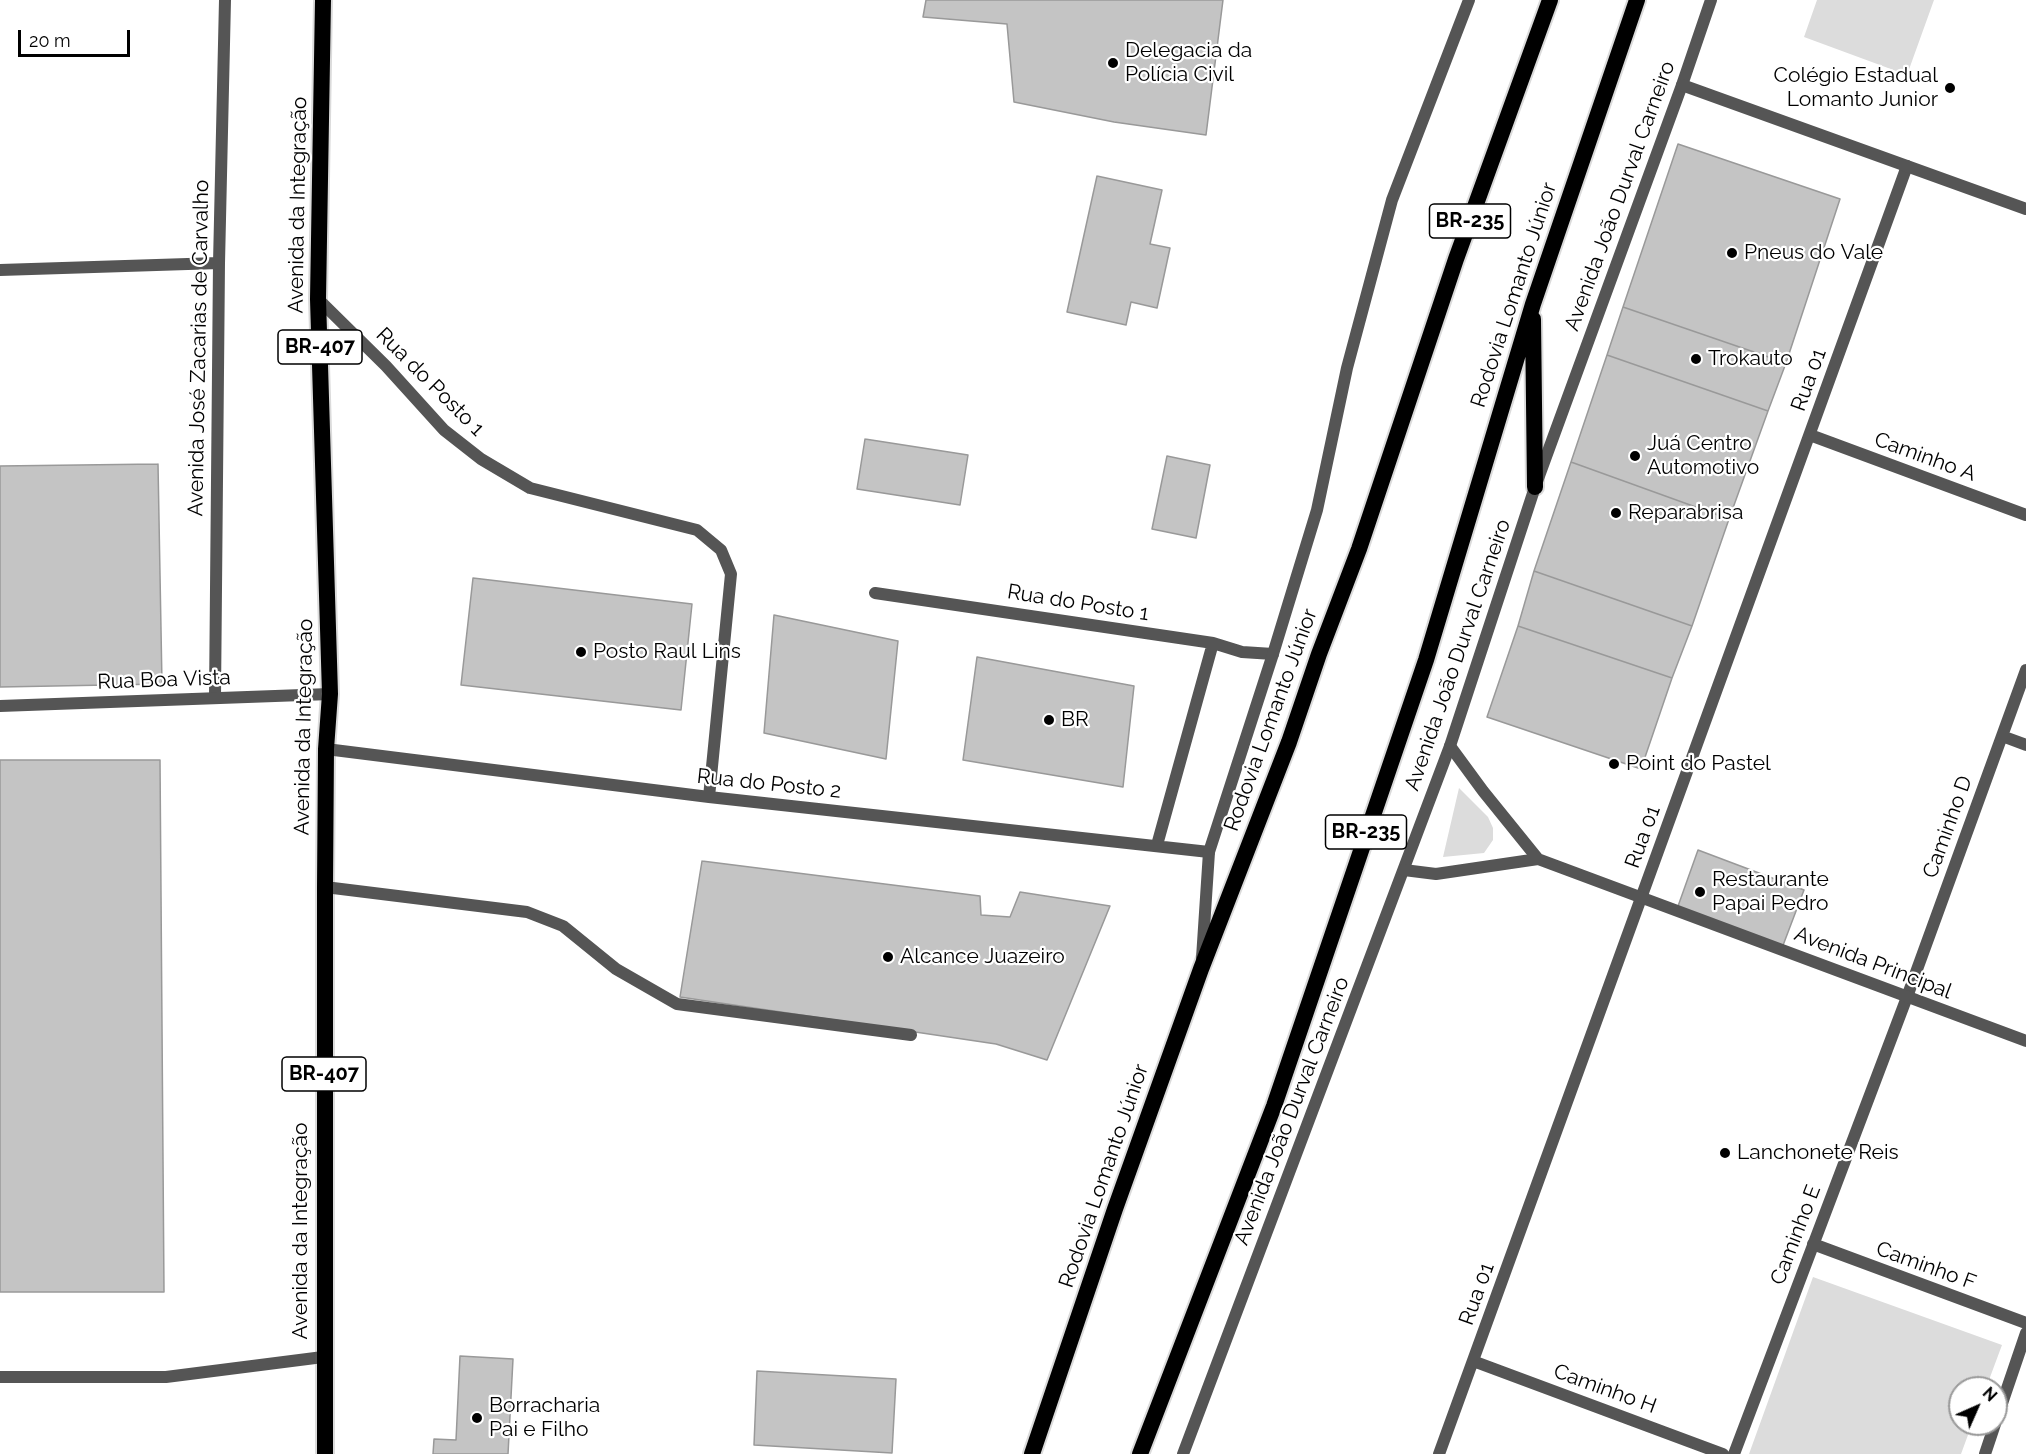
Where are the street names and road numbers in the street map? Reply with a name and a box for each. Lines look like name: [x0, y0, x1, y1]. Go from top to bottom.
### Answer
street label: Avenida João Durval Carneiro: [1559, 58, 1681, 334]
street label: Avenida da Integração: [284, 96, 312, 314]
street label: Avenida José Zacarias de Carvalho: [183, 179, 215, 517]
street label: Rodovia Lomanto Júnior: [1466, 179, 1562, 411]
road number: BR-235: [1430, 204, 1510, 238]
street label: Rua do Posto 1: [371, 323, 489, 441]
road number: BR-407: [278, 330, 362, 364]
street label: Rua 01: [1786, 345, 1832, 415]
street label: Caminho A: [1871, 427, 1979, 487]
street label: Avenida João Durval Carneiro: [1400, 516, 1516, 794]
street label: Rua do Posto 1: [1005, 579, 1151, 627]
street label: Rodovia Lomanto Júnior: [1219, 605, 1323, 835]
street label: Avenida da Integração: [290, 618, 318, 836]
street label: Rua Boa Vista: [97, 665, 231, 695]
street label: Rua do Posto 2: [696, 764, 842, 804]
street label: Caminho D: [1918, 772, 1978, 882]
street label: Rua 01: [1620, 802, 1666, 872]
road number: BR-235: [1326, 815, 1406, 849]
street label: Avenida Principal: [1791, 921, 1955, 1005]
street label: Avenida João Durval Carneiro: [1229, 973, 1355, 1249]
road number: BR-407: [282, 1057, 366, 1091]
street label: Rodovia Lomanto Júnior: [1054, 1061, 1154, 1291]
street label: Avenida da Integração: [288, 1123, 314, 1339]
street label: Caminho E: [1765, 1182, 1827, 1288]
street label: Caminho F: [1873, 1236, 1979, 1296]
street label: Rua 01: [1454, 1259, 1500, 1329]
street label: Caminho H: [1550, 1359, 1660, 1419]

